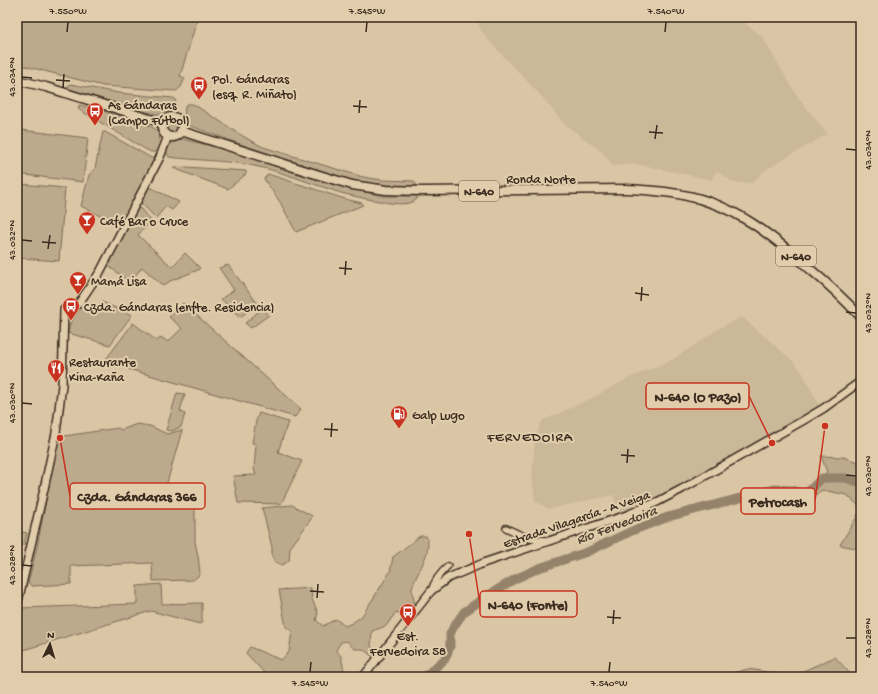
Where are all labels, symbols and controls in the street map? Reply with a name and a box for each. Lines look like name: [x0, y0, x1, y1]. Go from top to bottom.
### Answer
text: 7.550°W: [48, 6, 87, 18]
text: 7.545°W: [348, 6, 386, 18]
text: 7.540°W: [646, 6, 685, 18]
text: 43.034°N: [7, 57, 19, 97]
place label: Pol. Gándaras (esq. R. Miñato): [211, 73, 297, 103]
bus stop icon: Pol. Gándaras (esq. R. Miñato): [189, 75, 209, 100]
place label: As Gándaras (Campo Fútbol): [108, 99, 190, 129]
bus stop icon: As Gándaras (Campo Fútbol): [85, 101, 105, 126]
text: 43.034°N: [863, 130, 875, 170]
street label: Ronda Norte: [506, 173, 576, 188]
road number: N-640: [459, 181, 499, 201]
bar icon: Café Bar o Cruce: [77, 210, 97, 235]
place label: Café Bar o Cruce: [100, 215, 189, 230]
text: 43.032°N: [7, 220, 19, 260]
road number: N-640: [776, 246, 816, 266]
bar icon: Mamá Lisa: [68, 270, 88, 295]
place label: Mamá Lisa: [91, 275, 147, 290]
text: 43.032°N: [863, 293, 875, 333]
bus stop icon: Czda. Gándaras (enfte. Residencia): [61, 296, 81, 321]
place label: Czda. Gándaras (enfte. Residencia): [84, 301, 274, 316]
place label: Restaurante Kina-Kaña: [69, 356, 136, 386]
restaurant icon: Restaurante Kina-Kaña: [46, 358, 66, 383]
text: 43.030°N: [7, 382, 19, 423]
callout: N-640 (O Pazo): [646, 383, 749, 409]
text: N-640 (O Pazo): [654, 390, 742, 407]
fuel station icon: Galp Lugo: [389, 404, 409, 429]
place label: Galp Lugo: [412, 409, 465, 424]
district label: FERVEDOIRA: [486, 430, 573, 447]
text: 43.030°N: [863, 455, 875, 496]
callout: Czda. Gándaras 366: [70, 483, 205, 509]
street label: Estrada Vilagarcía - A Veiga: [502, 488, 653, 553]
callout: Petrocash: [741, 488, 815, 514]
text: Czda. Gándaras 366: [76, 490, 198, 507]
text: Petrocash: [748, 495, 808, 512]
water label: Río Fervedoira: [574, 503, 661, 549]
text: 43.028°N: [7, 544, 19, 585]
callout: N-640 (Fonte): [480, 591, 577, 617]
text: N-640 (Fonte): [488, 598, 568, 615]
bus stop icon: Est. Fervedoira 58: [398, 602, 418, 627]
text: 43.028°N: [863, 617, 875, 658]
north arrow: [30, 624, 70, 664]
text: N: [47, 630, 55, 642]
place label: Est. Fervedoira 58: [369, 630, 446, 660]
text: 7.545°W: [291, 678, 329, 690]
text: 7.540°W: [589, 678, 628, 690]

